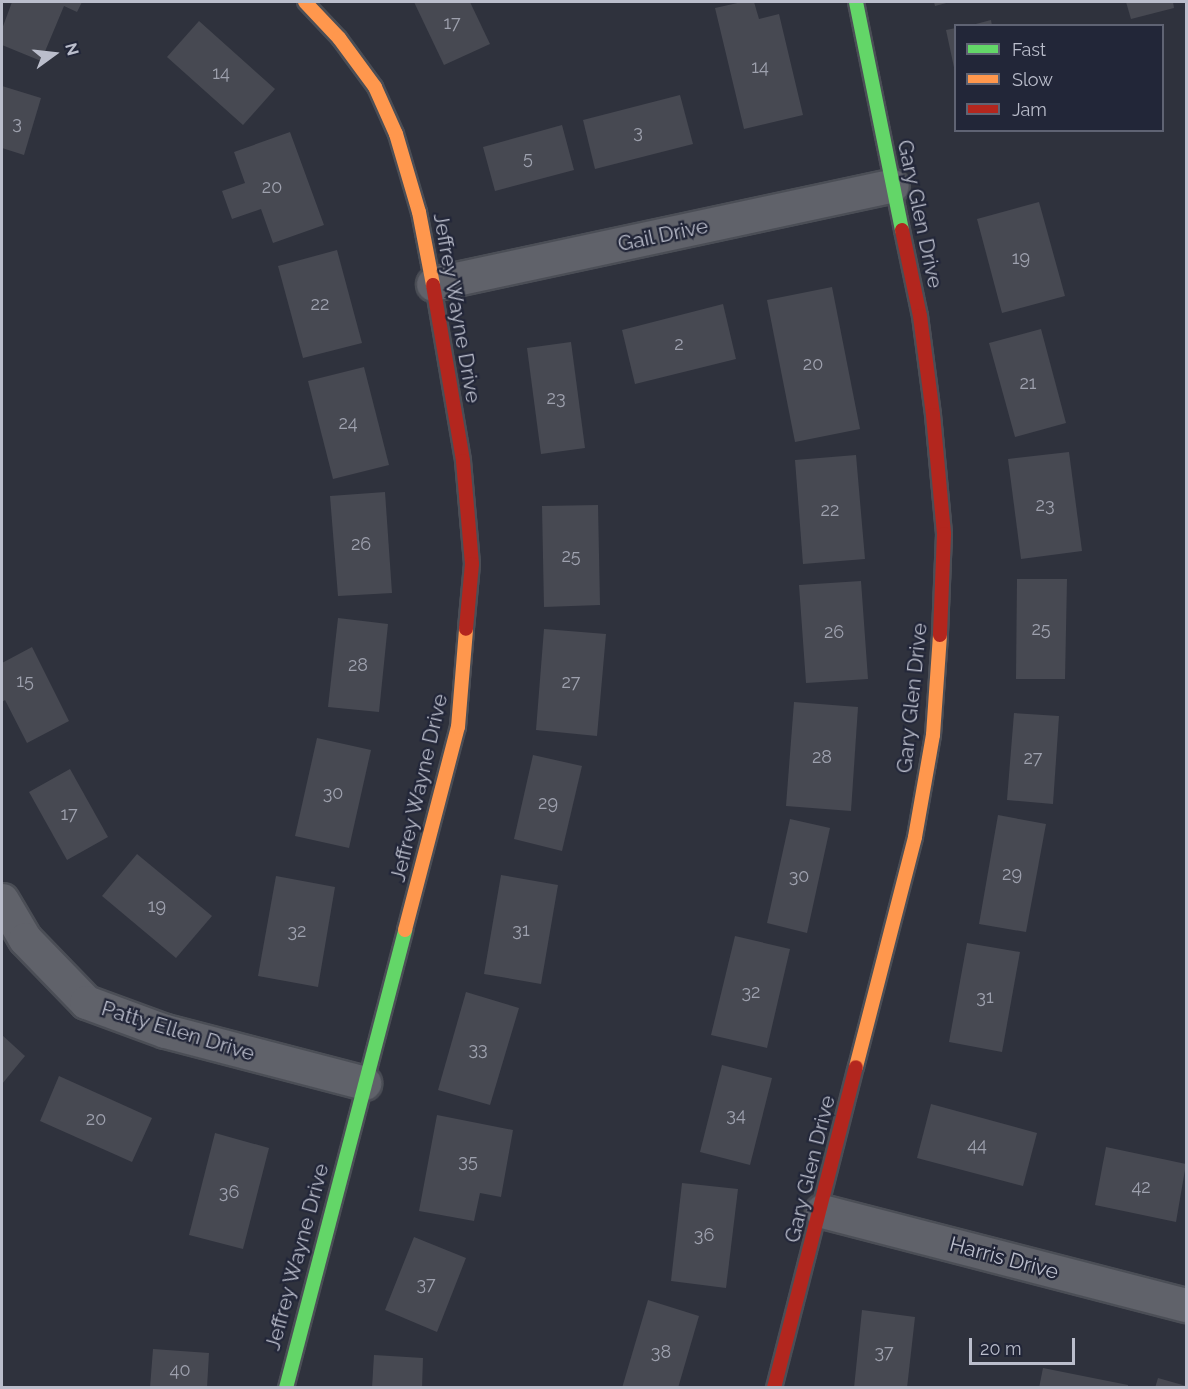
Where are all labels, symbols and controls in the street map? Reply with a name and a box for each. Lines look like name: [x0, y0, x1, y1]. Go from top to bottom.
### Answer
house number: 17: [443, 12, 461, 34]
north arrow: [24, 24, 84, 84]
legend: [954, 24, 1164, 132]
text: Fast: [1012, 39, 1046, 60]
text: N: [61, 41, 83, 58]
house number: 14: [751, 56, 769, 78]
house number: 14: [212, 62, 230, 84]
text: Slow: [1012, 69, 1053, 90]
text: Jam: [1012, 99, 1047, 120]
house number: 3: [12, 112, 22, 134]
house number: 3: [633, 121, 643, 143]
street label: Gary Glen Drive: [892, 137, 948, 291]
house number: 5: [523, 147, 533, 169]
house number: 20: [262, 176, 282, 198]
street label: Jeffrey Wayne Drive: [428, 211, 486, 405]
street label: Gail Drive: [615, 213, 711, 257]
house number: 19: [1012, 247, 1030, 269]
house number: 22: [311, 293, 329, 315]
house number: 2: [674, 333, 684, 355]
house number: 20: [803, 353, 823, 375]
house number: 21: [1019, 372, 1037, 394]
house number: 23: [547, 387, 565, 409]
house number: 24: [338, 412, 358, 434]
house number: 23: [1036, 494, 1054, 516]
house number: 22: [821, 499, 839, 521]
house number: 26: [351, 533, 371, 555]
house number: 25: [561, 545, 581, 567]
house number: 25: [1031, 618, 1051, 640]
house number: 26: [824, 621, 844, 643]
street label: Gary Glen Drive: [892, 621, 932, 775]
house number: 28: [348, 654, 368, 676]
house number: 15: [16, 670, 34, 692]
house number: 27: [561, 671, 581, 693]
street label: Jeffrey Wayne Drive: [385, 691, 453, 885]
house number: 28: [812, 746, 832, 768]
house number: 27: [1023, 747, 1043, 769]
house number: 30: [323, 782, 343, 804]
house number: 29: [538, 792, 558, 814]
house number: 17: [60, 803, 78, 825]
house number: 29: [1002, 863, 1022, 885]
house number: 30: [789, 865, 809, 887]
house number: 19: [148, 895, 166, 917]
house number: 31: [512, 919, 530, 941]
house number: 32: [288, 920, 306, 942]
house number: 32: [742, 981, 760, 1003]
house number: 31: [976, 986, 994, 1008]
street label: Patty Ellen Drive: [98, 996, 258, 1066]
house number: 33: [468, 1038, 488, 1060]
street label: Gary Glen Drive: [779, 1093, 841, 1245]
house number: 34: [726, 1104, 746, 1126]
house number: 20: [86, 1108, 106, 1130]
house number: 44: [967, 1134, 987, 1156]
house number: 35: [458, 1150, 478, 1172]
street label: Jeffrey Wayne Drive: [260, 1160, 334, 1354]
house number: 42: [1131, 1176, 1151, 1198]
house number: 36: [219, 1181, 239, 1203]
house number: 36: [694, 1224, 714, 1246]
street label: Harris Drive: [947, 1231, 1061, 1285]
house number: 37: [416, 1273, 436, 1295]
scale bar: [972, 1326, 1078, 1364]
text: 20 m: [980, 1338, 1022, 1359]
house number: 38: [651, 1341, 671, 1363]
house number: 37: [874, 1341, 894, 1363]
house number: 40: [170, 1359, 190, 1381]

